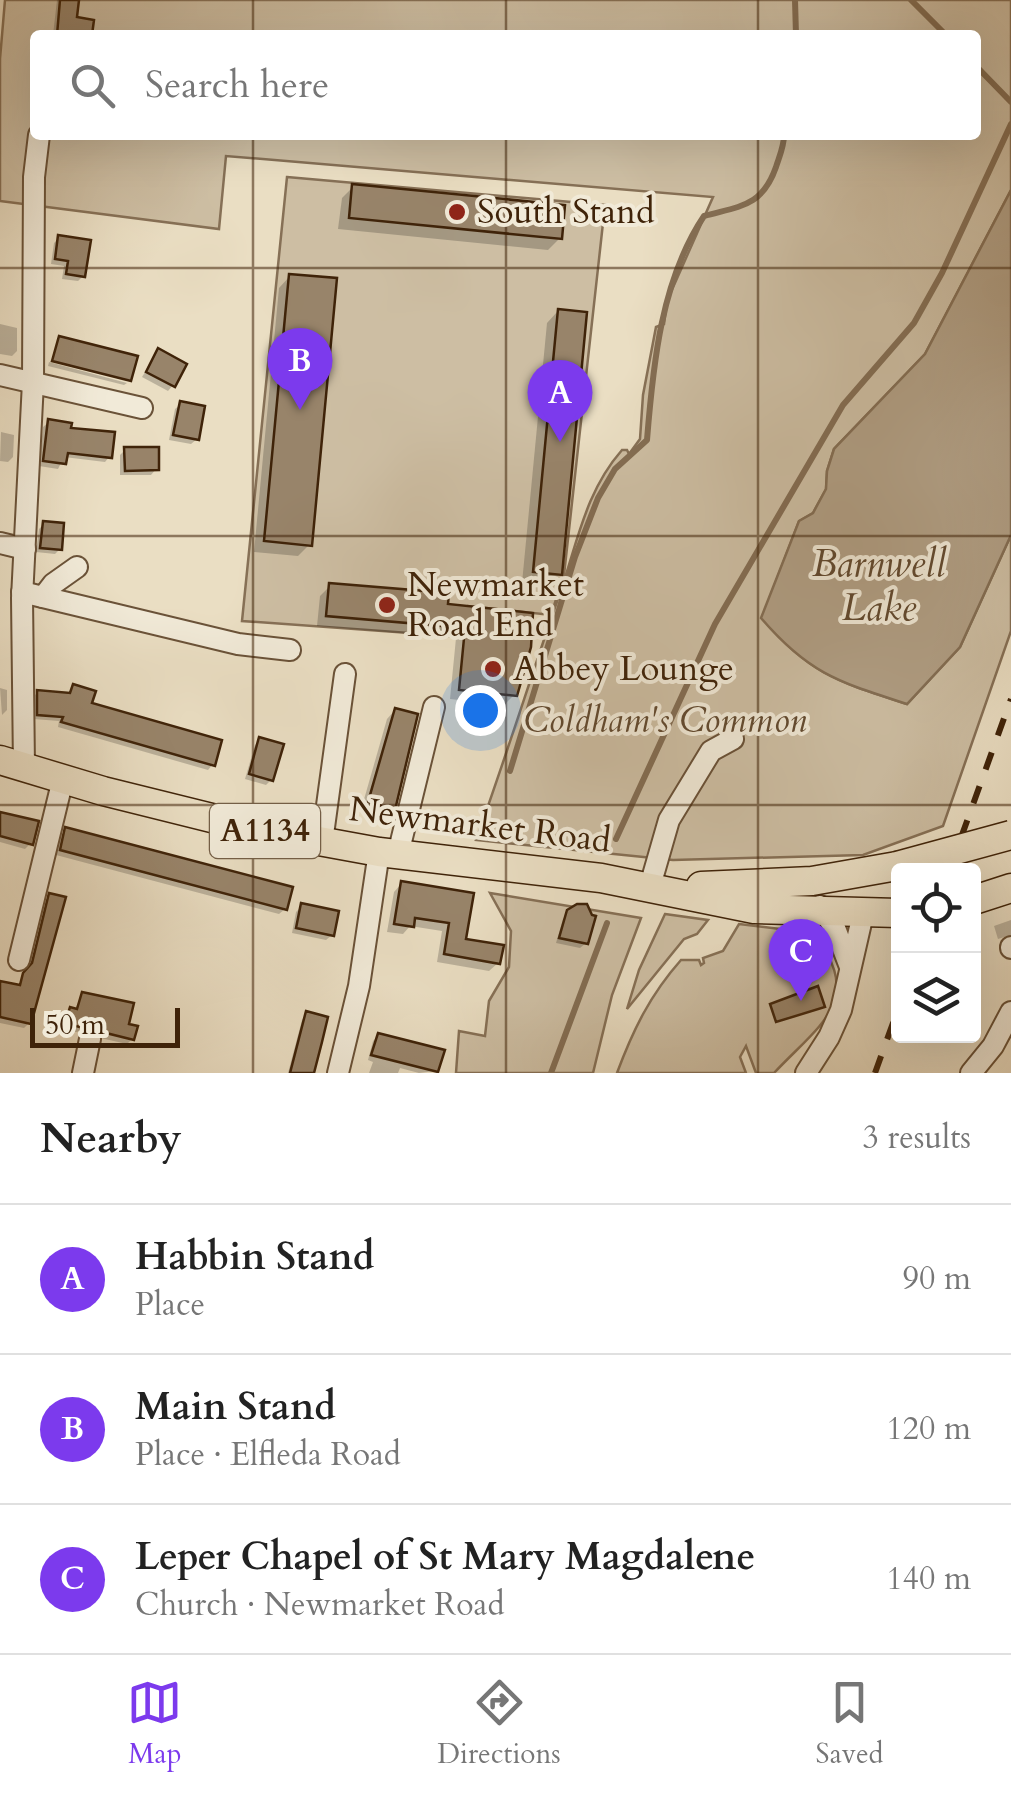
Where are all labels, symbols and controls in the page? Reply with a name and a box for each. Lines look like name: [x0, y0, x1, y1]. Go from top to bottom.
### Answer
search box: [30, 30, 981, 140]
icon: search: [65, 58, 120, 113]
text: Search here: [145, 59, 329, 111]
place label: South Stand: [477, 188, 655, 236]
marker: South Stand: [446, 201, 468, 223]
pin: B: [268, 328, 332, 410]
pin: A: [528, 360, 592, 442]
water label: Barnwell Lake: [812, 538, 948, 634]
place label: Newmarket Road End: [407, 561, 584, 649]
marker: Newmarket Road End: [376, 594, 398, 616]
place label: Abbey Lounge: [513, 645, 734, 693]
marker: Abbey Lounge: [482, 658, 504, 680]
your location: [455, 685, 506, 736]
park label: Coldham's Common: [524, 697, 806, 745]
street label: Newmarket Road: [346, 785, 614, 865]
road number: A1134: [210, 804, 320, 858]
map controls: [891, 863, 981, 1043]
button: locate: [891, 863, 981, 953]
pin: C: [768, 918, 834, 1001]
button: layers: [891, 953, 981, 1043]
scale bar: [30, 1003, 180, 1048]
text: 50 m: [45, 1006, 105, 1044]
text: Nearby: [40, 1110, 182, 1167]
text: 3 results: [863, 1116, 971, 1160]
text: Habbin Stand: [135, 1231, 374, 1283]
text: A: [60, 1257, 85, 1301]
text: 90 m: [903, 1257, 971, 1301]
text: Place: [135, 1283, 205, 1327]
text: Main Stand: [135, 1381, 336, 1433]
text: B: [61, 1407, 84, 1451]
text: 120 m: [886, 1407, 971, 1451]
text: Place · Elfleda Road: [135, 1433, 401, 1477]
text: Leper Chapel of St Mary Magdalene: [135, 1531, 755, 1583]
text: C: [60, 1557, 85, 1601]
text: 140 m: [886, 1557, 971, 1601]
text: Church · Newmarket Road: [135, 1583, 504, 1627]
tab: Map: [127, 1675, 182, 1773]
tab: Directions: [437, 1675, 561, 1773]
tab: Saved: [816, 1675, 884, 1773]

